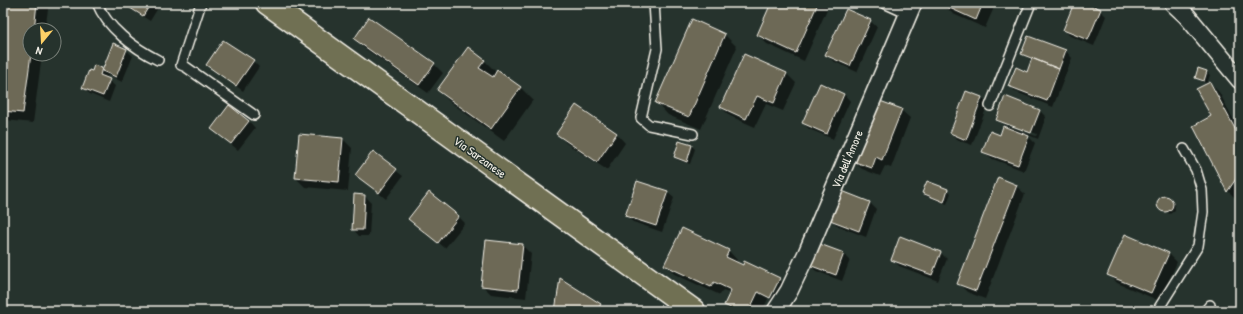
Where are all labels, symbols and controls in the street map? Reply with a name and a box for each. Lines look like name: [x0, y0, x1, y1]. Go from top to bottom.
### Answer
north arrow: [22, 22, 62, 62]
text: N: [34, 44, 44, 59]
street label: Via dell'Amore: [827, 127, 867, 191]
street label: Via Sarzanese: [450, 132, 510, 182]

